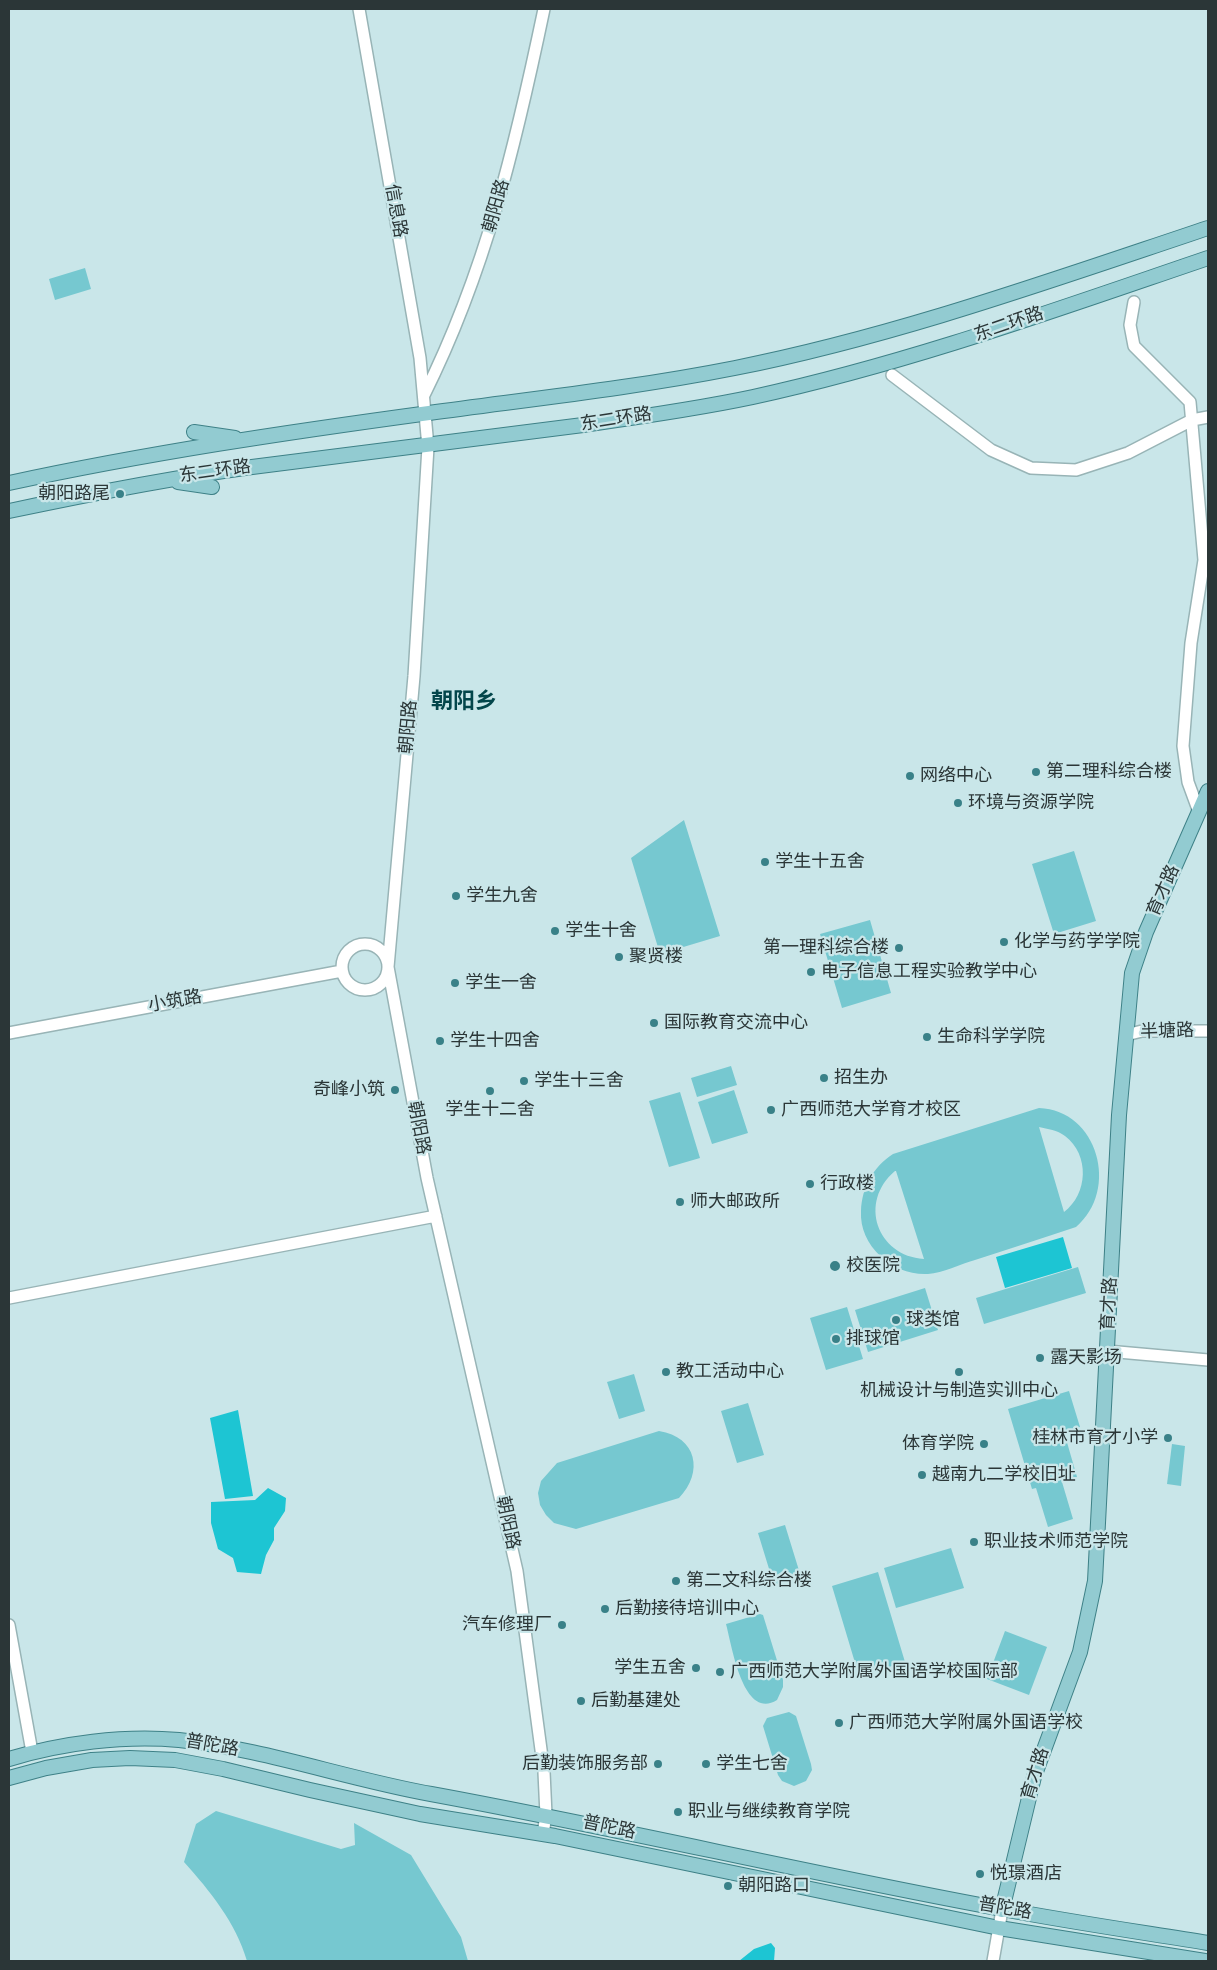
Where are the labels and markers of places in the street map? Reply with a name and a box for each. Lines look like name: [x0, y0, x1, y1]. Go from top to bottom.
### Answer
place label: 朝阳路尾: [38, 483, 110, 505]
marker: 朝阳路尾: [114, 488, 126, 500]
place label: 第二理科综合楼: [1046, 761, 1172, 783]
place label: 网络中心: [920, 765, 992, 787]
marker: 第二理科综合楼: [1030, 766, 1042, 778]
marker: 网络中心: [904, 770, 916, 782]
place label: 环境与资源学院: [968, 792, 1094, 814]
marker: 环境与资源学院: [952, 797, 964, 809]
place label: 学生十五舍: [775, 851, 865, 873]
marker: 学生十五舍: [759, 856, 771, 868]
place label: 学生九舍: [466, 885, 538, 907]
marker: 学生九舍: [450, 890, 462, 902]
place label: 学生十舍: [565, 920, 637, 942]
marker: 学生十舍: [549, 925, 561, 937]
place label: 化学与药学学院: [1014, 931, 1140, 953]
marker: 化学与药学学院: [998, 936, 1010, 948]
place label: 第一理科综合楼: [763, 937, 889, 959]
marker: 第一理科综合楼: [893, 942, 905, 954]
place label: 聚贤楼: [629, 946, 683, 968]
marker: 聚贤楼: [613, 951, 625, 963]
place label: 电子信息工程实验教学中心: [821, 961, 1037, 983]
marker: 电子信息工程实验教学中心: [805, 966, 817, 978]
place label: 学生一舍: [465, 972, 537, 994]
marker: 学生一舍: [449, 977, 461, 989]
place label: 国际教育交流中心: [664, 1012, 808, 1034]
marker: 国际教育交流中心: [648, 1017, 660, 1029]
place label: 生命科学学院: [937, 1026, 1045, 1048]
place label: 学生十四舍: [450, 1030, 540, 1052]
marker: 生命科学学院: [921, 1031, 933, 1043]
marker: 学生十四舍: [434, 1035, 446, 1047]
place label: 招生办: [834, 1067, 888, 1089]
place label: 学生十三舍: [534, 1070, 624, 1092]
marker: 招生办: [818, 1072, 830, 1084]
marker: 学生十三舍: [518, 1075, 530, 1087]
place label: 奇峰小筑: [313, 1079, 385, 1101]
marker: 奇峰小筑: [389, 1084, 401, 1096]
marker: 学生十二舍: [484, 1085, 496, 1097]
place label: 学生十二舍: [445, 1099, 535, 1121]
place label: 广西师范大学育才校区: [781, 1099, 961, 1121]
marker: 广西师范大学育才校区: [765, 1104, 777, 1116]
place label: 行政楼: [820, 1173, 874, 1195]
marker: 行政楼: [804, 1178, 816, 1190]
place label: 师大邮政所: [690, 1191, 780, 1213]
marker: 师大邮政所: [674, 1196, 686, 1208]
place label: 校医院: [846, 1255, 900, 1277]
marker: 校医院: [828, 1259, 842, 1273]
place label: 球类馆: [906, 1309, 960, 1331]
marker: 球类馆: [890, 1314, 902, 1326]
place label: 排球馆: [846, 1328, 900, 1350]
marker: 排球馆: [830, 1333, 842, 1345]
place label: 露天影场: [1050, 1347, 1122, 1369]
marker: 露天影场: [1034, 1352, 1046, 1364]
place label: 教工活动中心: [676, 1361, 784, 1383]
marker: 教工活动中心: [660, 1366, 672, 1378]
marker: 机械设计与制造实训中心: [953, 1366, 965, 1378]
place label: 机械设计与制造实训中心: [860, 1380, 1058, 1402]
place label: 桂林市育才小学: [1032, 1427, 1158, 1449]
marker: 桂林市育才小学: [1162, 1432, 1174, 1444]
place label: 体育学院: [902, 1433, 974, 1455]
marker: 体育学院: [978, 1438, 990, 1450]
place label: 越南九二学校旧址: [932, 1464, 1076, 1486]
marker: 越南九二学校旧址: [916, 1469, 928, 1481]
place label: 职业技术师范学院: [984, 1531, 1128, 1553]
marker: 职业技术师范学院: [968, 1536, 980, 1548]
place label: 第二文科综合楼: [686, 1570, 812, 1592]
marker: 第二文科综合楼: [670, 1575, 682, 1587]
place label: 后勤接待培训中心: [615, 1598, 759, 1620]
marker: 后勤接待培训中心: [599, 1603, 611, 1615]
place label: 汽车修理厂: [462, 1614, 552, 1636]
marker: 汽车修理厂: [556, 1619, 568, 1631]
place label: 学生五舍: [614, 1657, 686, 1679]
place label: 广西师范大学附属外国语学校国际部: [730, 1661, 1018, 1683]
marker: 学生五舍: [690, 1662, 702, 1674]
marker: 广西师范大学附属外国语学校国际部: [714, 1666, 726, 1678]
place label: 后勤基建处: [591, 1690, 681, 1712]
marker: 后勤基建处: [575, 1695, 587, 1707]
place label: 广西师范大学附属外国语学校: [849, 1712, 1083, 1734]
marker: 广西师范大学附属外国语学校: [833, 1717, 845, 1729]
place label: 后勤装饰服务部: [522, 1753, 648, 1775]
place label: 学生七舍: [716, 1753, 788, 1775]
marker: 后勤装饰服务部: [652, 1758, 664, 1770]
marker: 学生七舍: [700, 1758, 712, 1770]
place label: 职业与继续教育学院: [688, 1801, 850, 1823]
marker: 职业与继续教育学院: [672, 1806, 684, 1818]
place label: 悦璟酒店: [990, 1863, 1062, 1885]
marker: 悦璟酒店: [974, 1868, 986, 1880]
place label: 朝阳路口: [738, 1875, 810, 1897]
marker: 朝阳路口: [722, 1880, 734, 1892]

